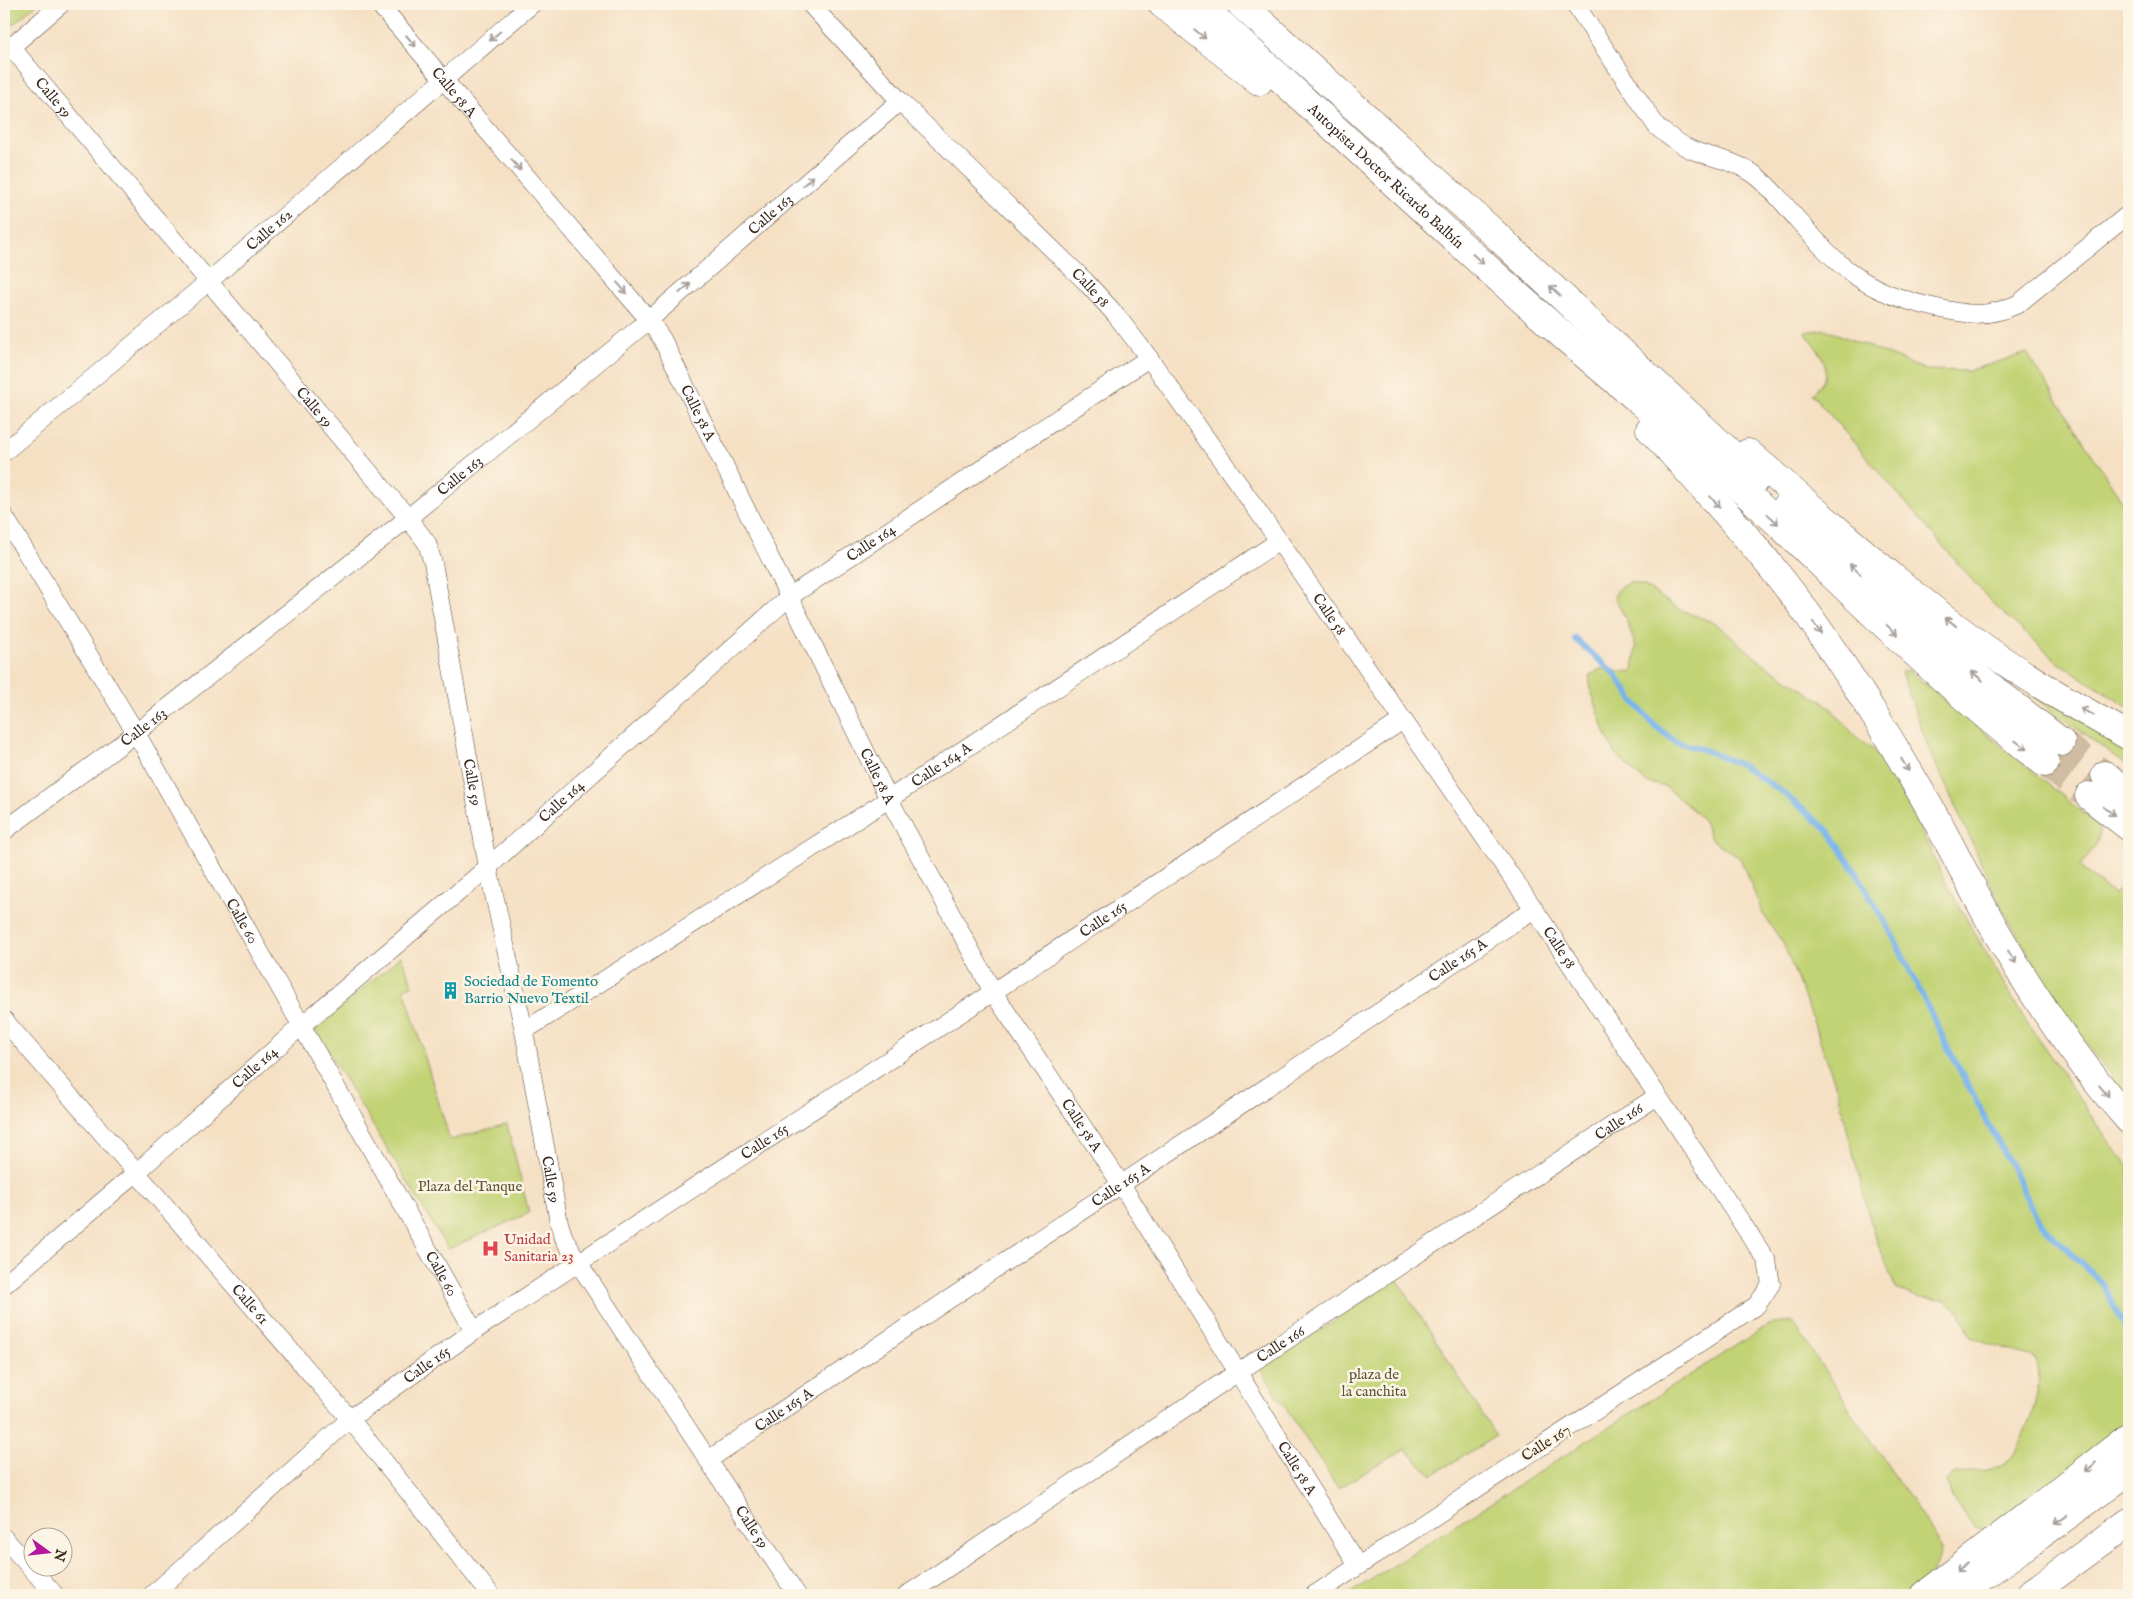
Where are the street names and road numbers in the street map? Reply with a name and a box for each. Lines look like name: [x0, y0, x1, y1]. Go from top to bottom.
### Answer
street label: Calle 58 A: [428, 63, 482, 122]
street label: Calle 59: [31, 73, 76, 122]
street label: Autopista Doctor Ricardo Balbín: [1303, 98, 1468, 252]
street label: Calle 163: [744, 190, 797, 239]
street label: Calle 162: [242, 205, 296, 255]
street label: Calle 58: [1068, 264, 1114, 311]
street label: Calle 58 A: [677, 382, 721, 445]
street label: Calle 59: [292, 383, 337, 431]
street label: Calle 163: [433, 451, 486, 500]
street label: Calle 164: [843, 519, 899, 566]
street label: Calle 58: [1308, 589, 1351, 639]
street label: Calle 163: [117, 703, 170, 751]
street label: Calle 164 A: [907, 737, 976, 791]
street label: Calle 58 A: [856, 745, 900, 808]
street label: Calle 59: [459, 757, 486, 807]
street label: Calle 164: [535, 775, 589, 827]
street label: Calle 60: [222, 895, 263, 947]
street label: Calle 165: [1076, 896, 1131, 941]
street label: Calle 58: [1539, 923, 1580, 972]
street label: Calle 165 A: [1425, 933, 1491, 986]
street label: Calle 164: [228, 1042, 282, 1093]
street label: Calle 58 A: [1057, 1095, 1107, 1156]
street label: Calle 166: [1591, 1098, 1647, 1144]
street label: Calle 165: [737, 1118, 792, 1164]
street label: Calle 59: [537, 1154, 565, 1205]
street label: Calle 165 A: [1088, 1158, 1154, 1211]
street label: Calle 60: [421, 1248, 462, 1300]
street label: Calle 61: [228, 1280, 273, 1328]
street label: Calle 166: [1253, 1321, 1309, 1367]
street label: Calle 165: [400, 1341, 454, 1388]
street label: Calle 165 A: [751, 1383, 817, 1436]
street label: Calle 167: [1518, 1420, 1574, 1466]
street label: Calle 58 A: [1273, 1438, 1322, 1499]
street label: Calle 59: [731, 1502, 773, 1552]

